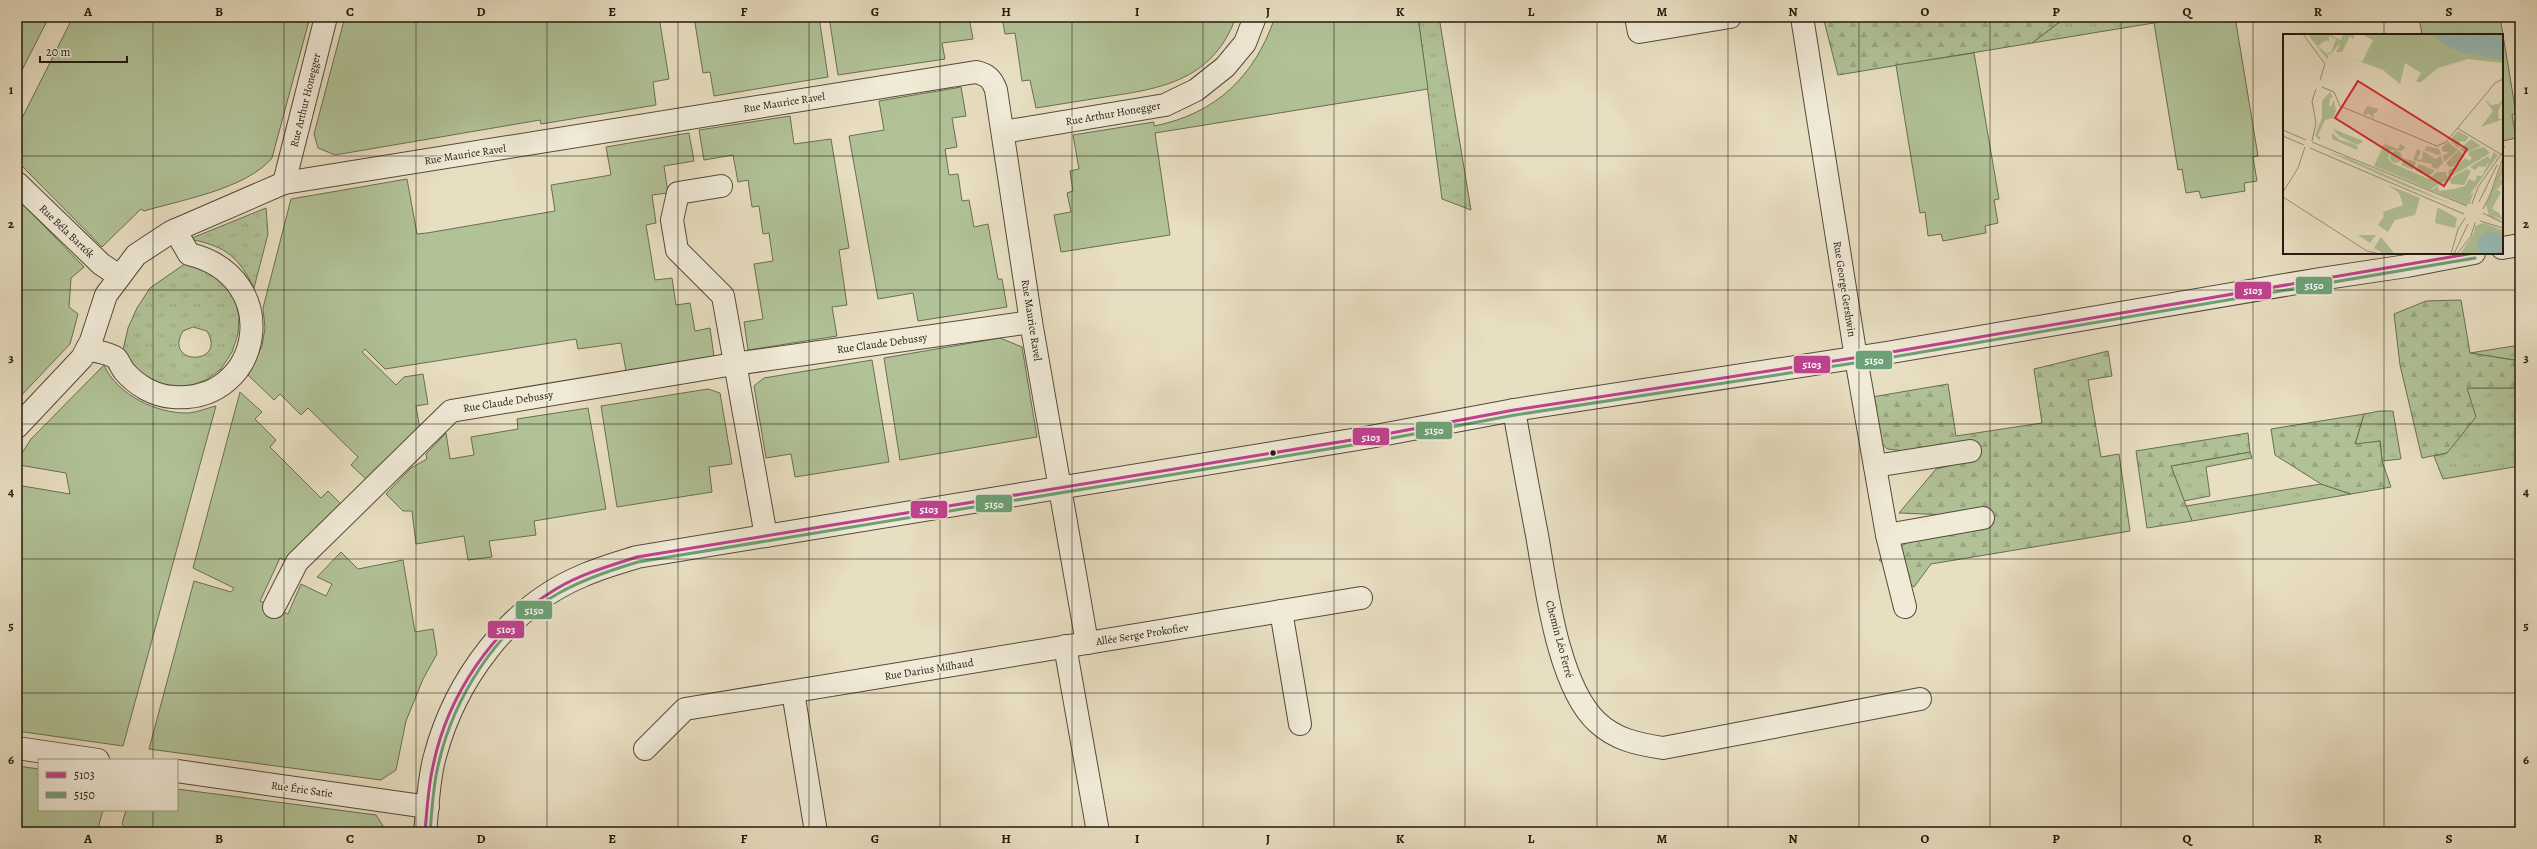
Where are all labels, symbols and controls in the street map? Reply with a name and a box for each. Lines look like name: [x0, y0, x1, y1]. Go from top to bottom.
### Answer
text: A: [83, 3, 93, 20]
text: B: [215, 3, 223, 20]
text: C: [346, 3, 354, 20]
text: D: [476, 3, 486, 20]
text: E: [608, 3, 616, 20]
text: F: [741, 3, 748, 20]
text: G: [871, 3, 879, 20]
text: H: [1001, 3, 1011, 20]
text: I: [1135, 3, 1140, 20]
text: J: [1266, 3, 1270, 20]
text: K: [1396, 3, 1405, 20]
text: L: [1528, 3, 1535, 20]
text: M: [1657, 3, 1668, 20]
text: N: [1788, 3, 1798, 20]
text: O: [1921, 3, 1930, 20]
text: P: [2052, 3, 2060, 20]
text: Q: [2183, 3, 2194, 20]
text: R: [2314, 3, 2323, 20]
text: S: [2445, 3, 2453, 20]
inset map: [2283, 34, 2503, 254]
scale bar: [40, 38, 127, 64]
text: 20 m: [46, 44, 70, 60]
street label: Rue Arthur Honegger: [287, 52, 324, 149]
text: 1: [9, 81, 14, 98]
text: 1: [2524, 81, 2529, 98]
street label: Rue Maurice Ravel: [742, 89, 826, 116]
street label: Rue Arthur Honegger: [1064, 98, 1162, 129]
street label: Rue Maurice Ravel: [423, 141, 507, 168]
street label: Rue Béla Bartók: [36, 201, 98, 262]
text: 2: [8, 215, 15, 232]
text: 2: [2523, 215, 2530, 232]
street label: Rue George Gershwin: [1830, 240, 1860, 338]
line badge: 5150: [2295, 276, 2333, 295]
street label: Rue Maurice Ravel: [1018, 278, 1045, 362]
text: 5150: [2305, 278, 2324, 293]
line badge: 5103: [2234, 281, 2272, 300]
text: 5103: [2244, 283, 2263, 298]
street label: Rue Claude Debussy: [836, 330, 928, 357]
text: 3: [8, 349, 14, 366]
text: 3: [2523, 349, 2529, 366]
line badge: 5150: [1855, 350, 1893, 370]
text: 5150: [1865, 353, 1884, 368]
line badge: 5103: [1793, 355, 1831, 374]
text: 5103: [1803, 357, 1822, 372]
street label: Rue Claude Debussy: [462, 387, 554, 416]
line badge: 5150: [1415, 421, 1453, 440]
text: 5150: [1425, 423, 1444, 438]
line badge: 5103: [1352, 427, 1390, 446]
text: 5103: [1362, 430, 1381, 445]
unlabelled marker: [1268, 448, 1278, 458]
text: 4: [8, 483, 14, 500]
text: 4: [2523, 483, 2529, 500]
line badge: 5150: [975, 494, 1013, 513]
text: 5150: [985, 497, 1004, 512]
line badge: 5103: [910, 500, 948, 519]
text: 5103: [920, 502, 939, 517]
street label: Chemin Léo Ferré: [1542, 599, 1577, 680]
line badge: 5150: [515, 600, 553, 620]
text: 5150: [525, 603, 544, 618]
text: 5: [8, 617, 14, 634]
text: 5: [2523, 617, 2529, 634]
line badge: 5103: [487, 620, 525, 639]
street label: Allée Serge Prokofiev: [1094, 620, 1190, 649]
text: 5103: [497, 622, 516, 637]
street label: Rue Darius Milhaud: [883, 655, 975, 684]
text: 6: [8, 751, 14, 768]
text: 6: [2523, 751, 2529, 768]
legend: [38, 759, 178, 811]
text: 5103: [74, 767, 95, 783]
street label: Rue Éric Satie: [270, 778, 334, 801]
text: 5150: [74, 787, 95, 803]
text: A: [83, 830, 93, 847]
text: B: [215, 830, 223, 847]
text: C: [346, 830, 354, 847]
text: D: [476, 830, 486, 847]
text: E: [608, 830, 616, 847]
text: F: [741, 830, 748, 847]
text: G: [871, 830, 879, 847]
text: H: [1001, 830, 1011, 847]
text: I: [1135, 830, 1140, 847]
text: J: [1266, 830, 1270, 847]
text: K: [1396, 830, 1405, 847]
text: L: [1528, 830, 1535, 847]
text: M: [1657, 830, 1668, 847]
text: N: [1788, 830, 1798, 847]
text: O: [1921, 830, 1930, 847]
text: P: [2052, 830, 2060, 847]
text: Q: [2183, 830, 2194, 847]
text: R: [2314, 830, 2323, 847]
text: S: [2445, 830, 2453, 847]

